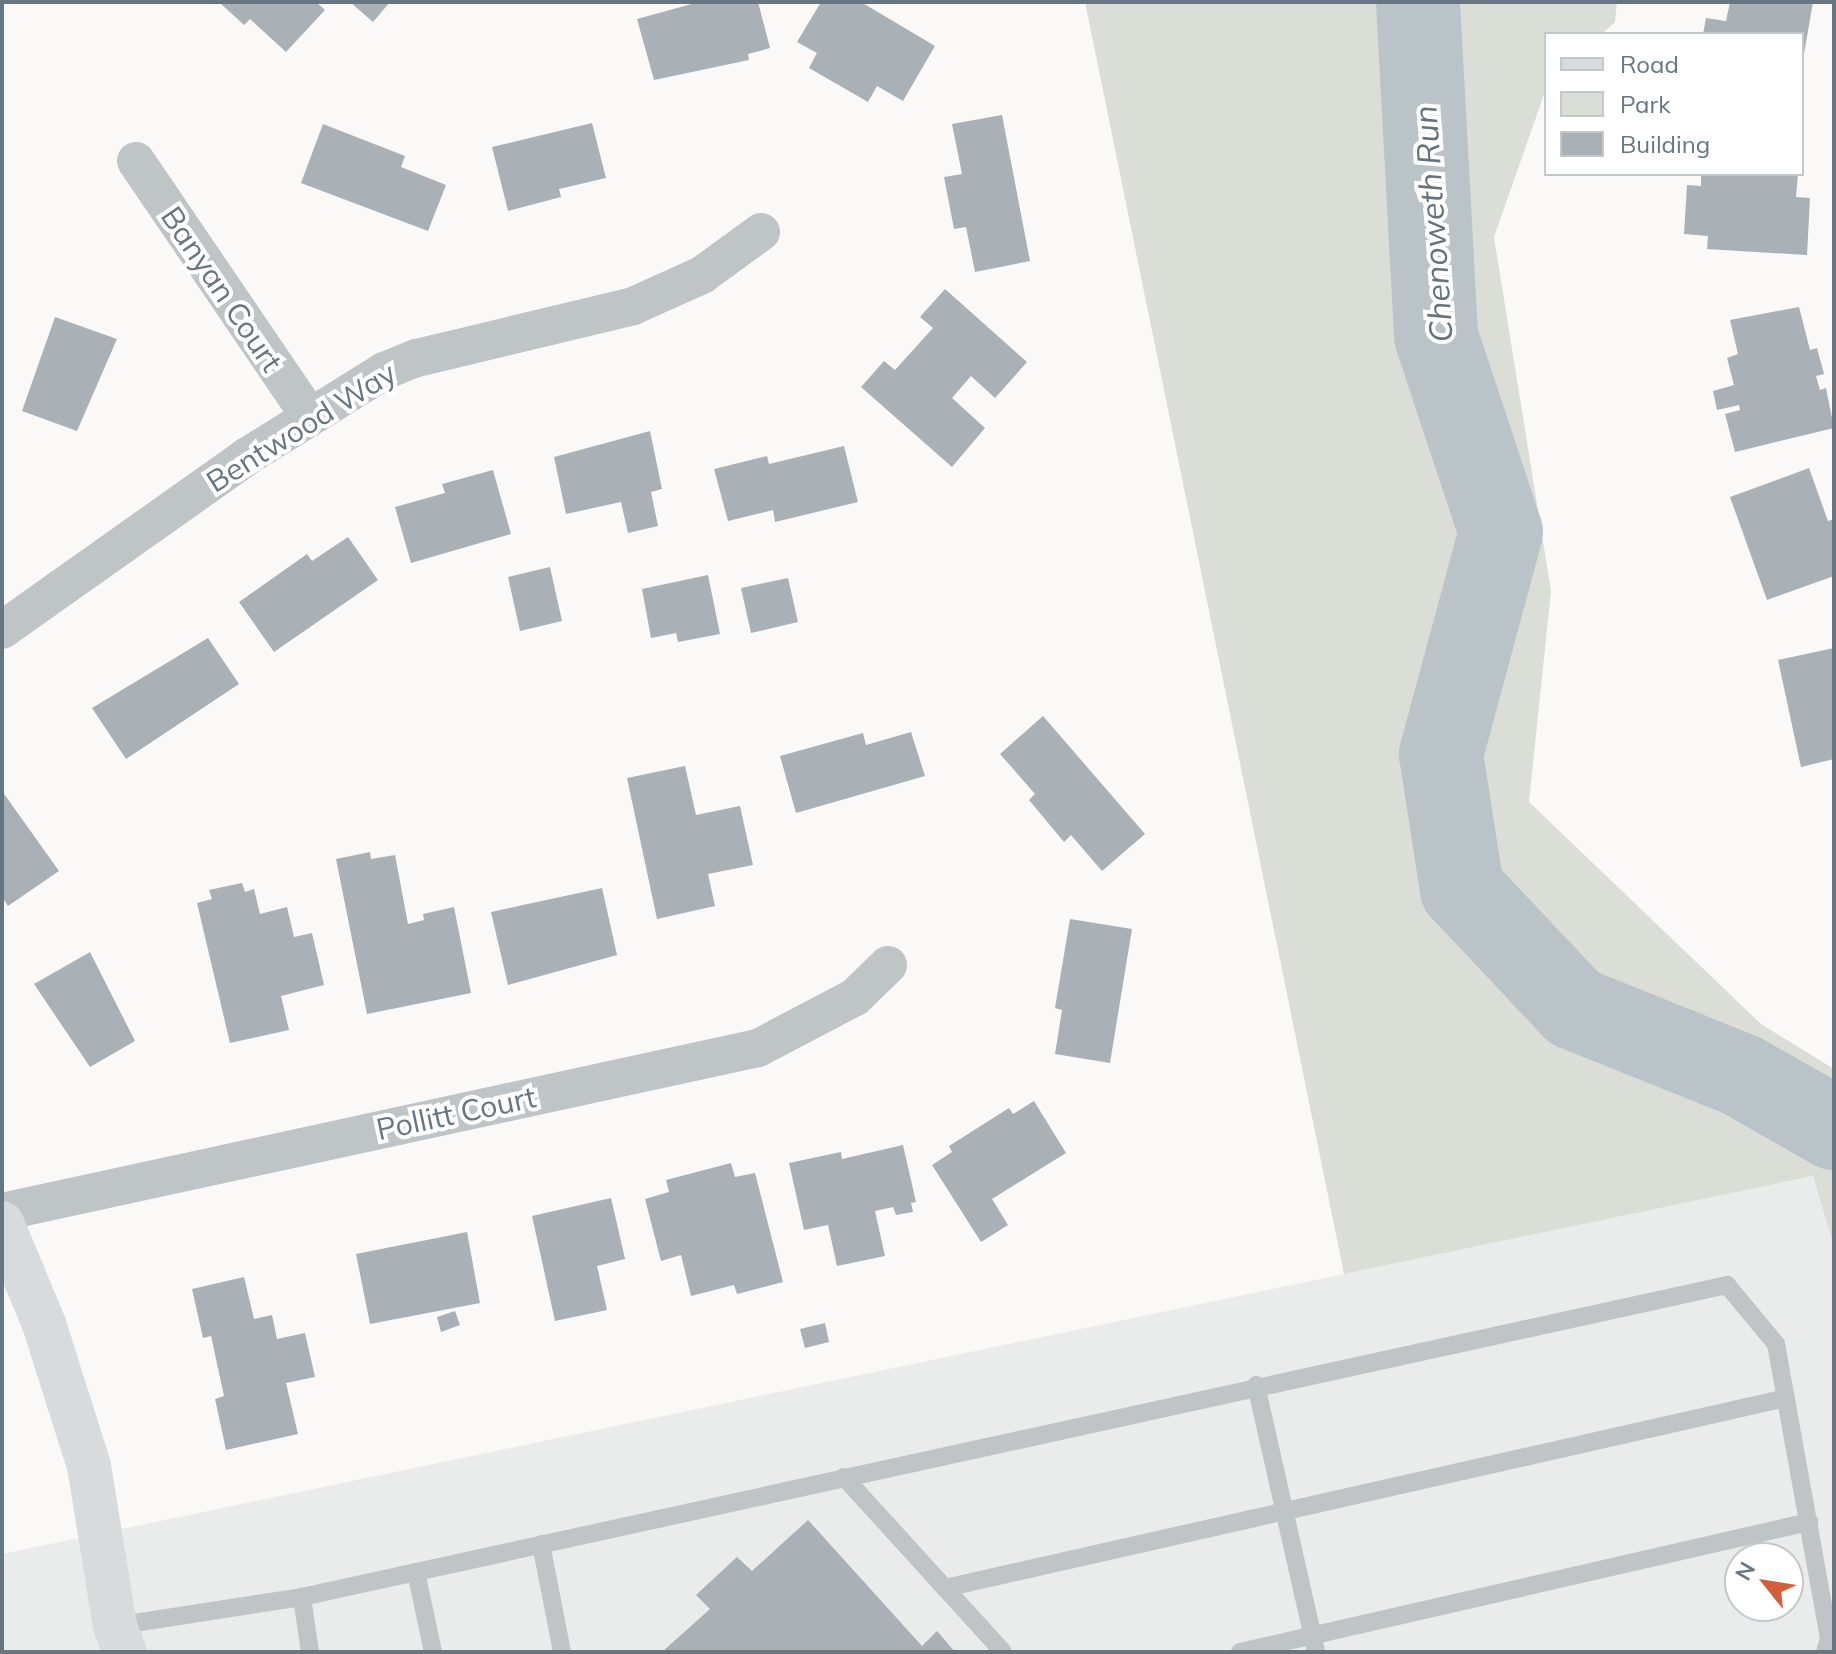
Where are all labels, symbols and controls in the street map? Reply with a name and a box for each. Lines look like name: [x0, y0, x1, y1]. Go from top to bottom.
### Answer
legend: [1544, 32, 1804, 176]
text: Road: [1620, 49, 1679, 79]
text: Park: [1620, 89, 1671, 119]
water label: Chenoweth Run: [1406, 104, 1460, 344]
text: Building: [1620, 129, 1710, 159]
street label: Banyan Court: [154, 200, 290, 378]
street label: Bentwood Way: [200, 354, 402, 500]
street label: Pollitt Court: [373, 1079, 539, 1147]
north arrow: [1724, 1542, 1804, 1622]
text: N: [1729, 1557, 1761, 1585]

